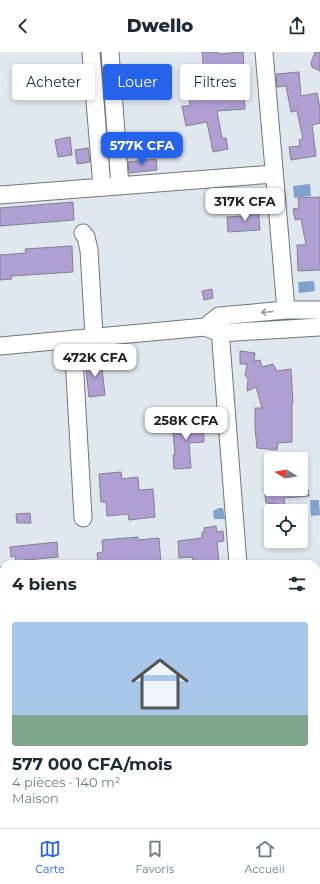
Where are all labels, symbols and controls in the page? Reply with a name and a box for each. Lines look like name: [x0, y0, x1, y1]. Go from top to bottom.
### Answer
icon: back: [12, 15, 34, 37]
text: Dwello: [127, 15, 193, 37]
icon: share: [286, 15, 308, 37]
chip: Acheter: [12, 64, 95, 100]
chip: Louer: [103, 64, 172, 100]
chip: Filtres: [180, 64, 250, 100]
pin: 577K CFA: [101, 132, 183, 166]
text: 577K CFA: [110, 137, 174, 153]
pin: 317K CFA: [204, 188, 286, 222]
text: 317K CFA: [214, 193, 276, 209]
one-way arrow: [261, 308, 274, 316]
pin: 472K CFA: [54, 344, 136, 378]
text: 472K CFA: [63, 349, 127, 365]
pin: 258K CFA: [145, 407, 227, 441]
text: 258K CFA: [154, 412, 218, 428]
north arrow: [264, 452, 308, 496]
map controls: [264, 452, 308, 548]
button: locate: [264, 504, 308, 548]
icon: filters: [286, 573, 308, 595]
text: 4 biens: [12, 574, 77, 594]
icon: home: [124, 648, 196, 720]
text: 577 000 CFA/mois: [12, 754, 172, 774]
text: 4 pièces · 140 m²: [12, 774, 120, 790]
text: Maison: [12, 790, 59, 806]
tab: Carte: [35, 838, 65, 876]
tab: Favoris: [136, 838, 174, 876]
tab: Accueil: [245, 838, 285, 876]

